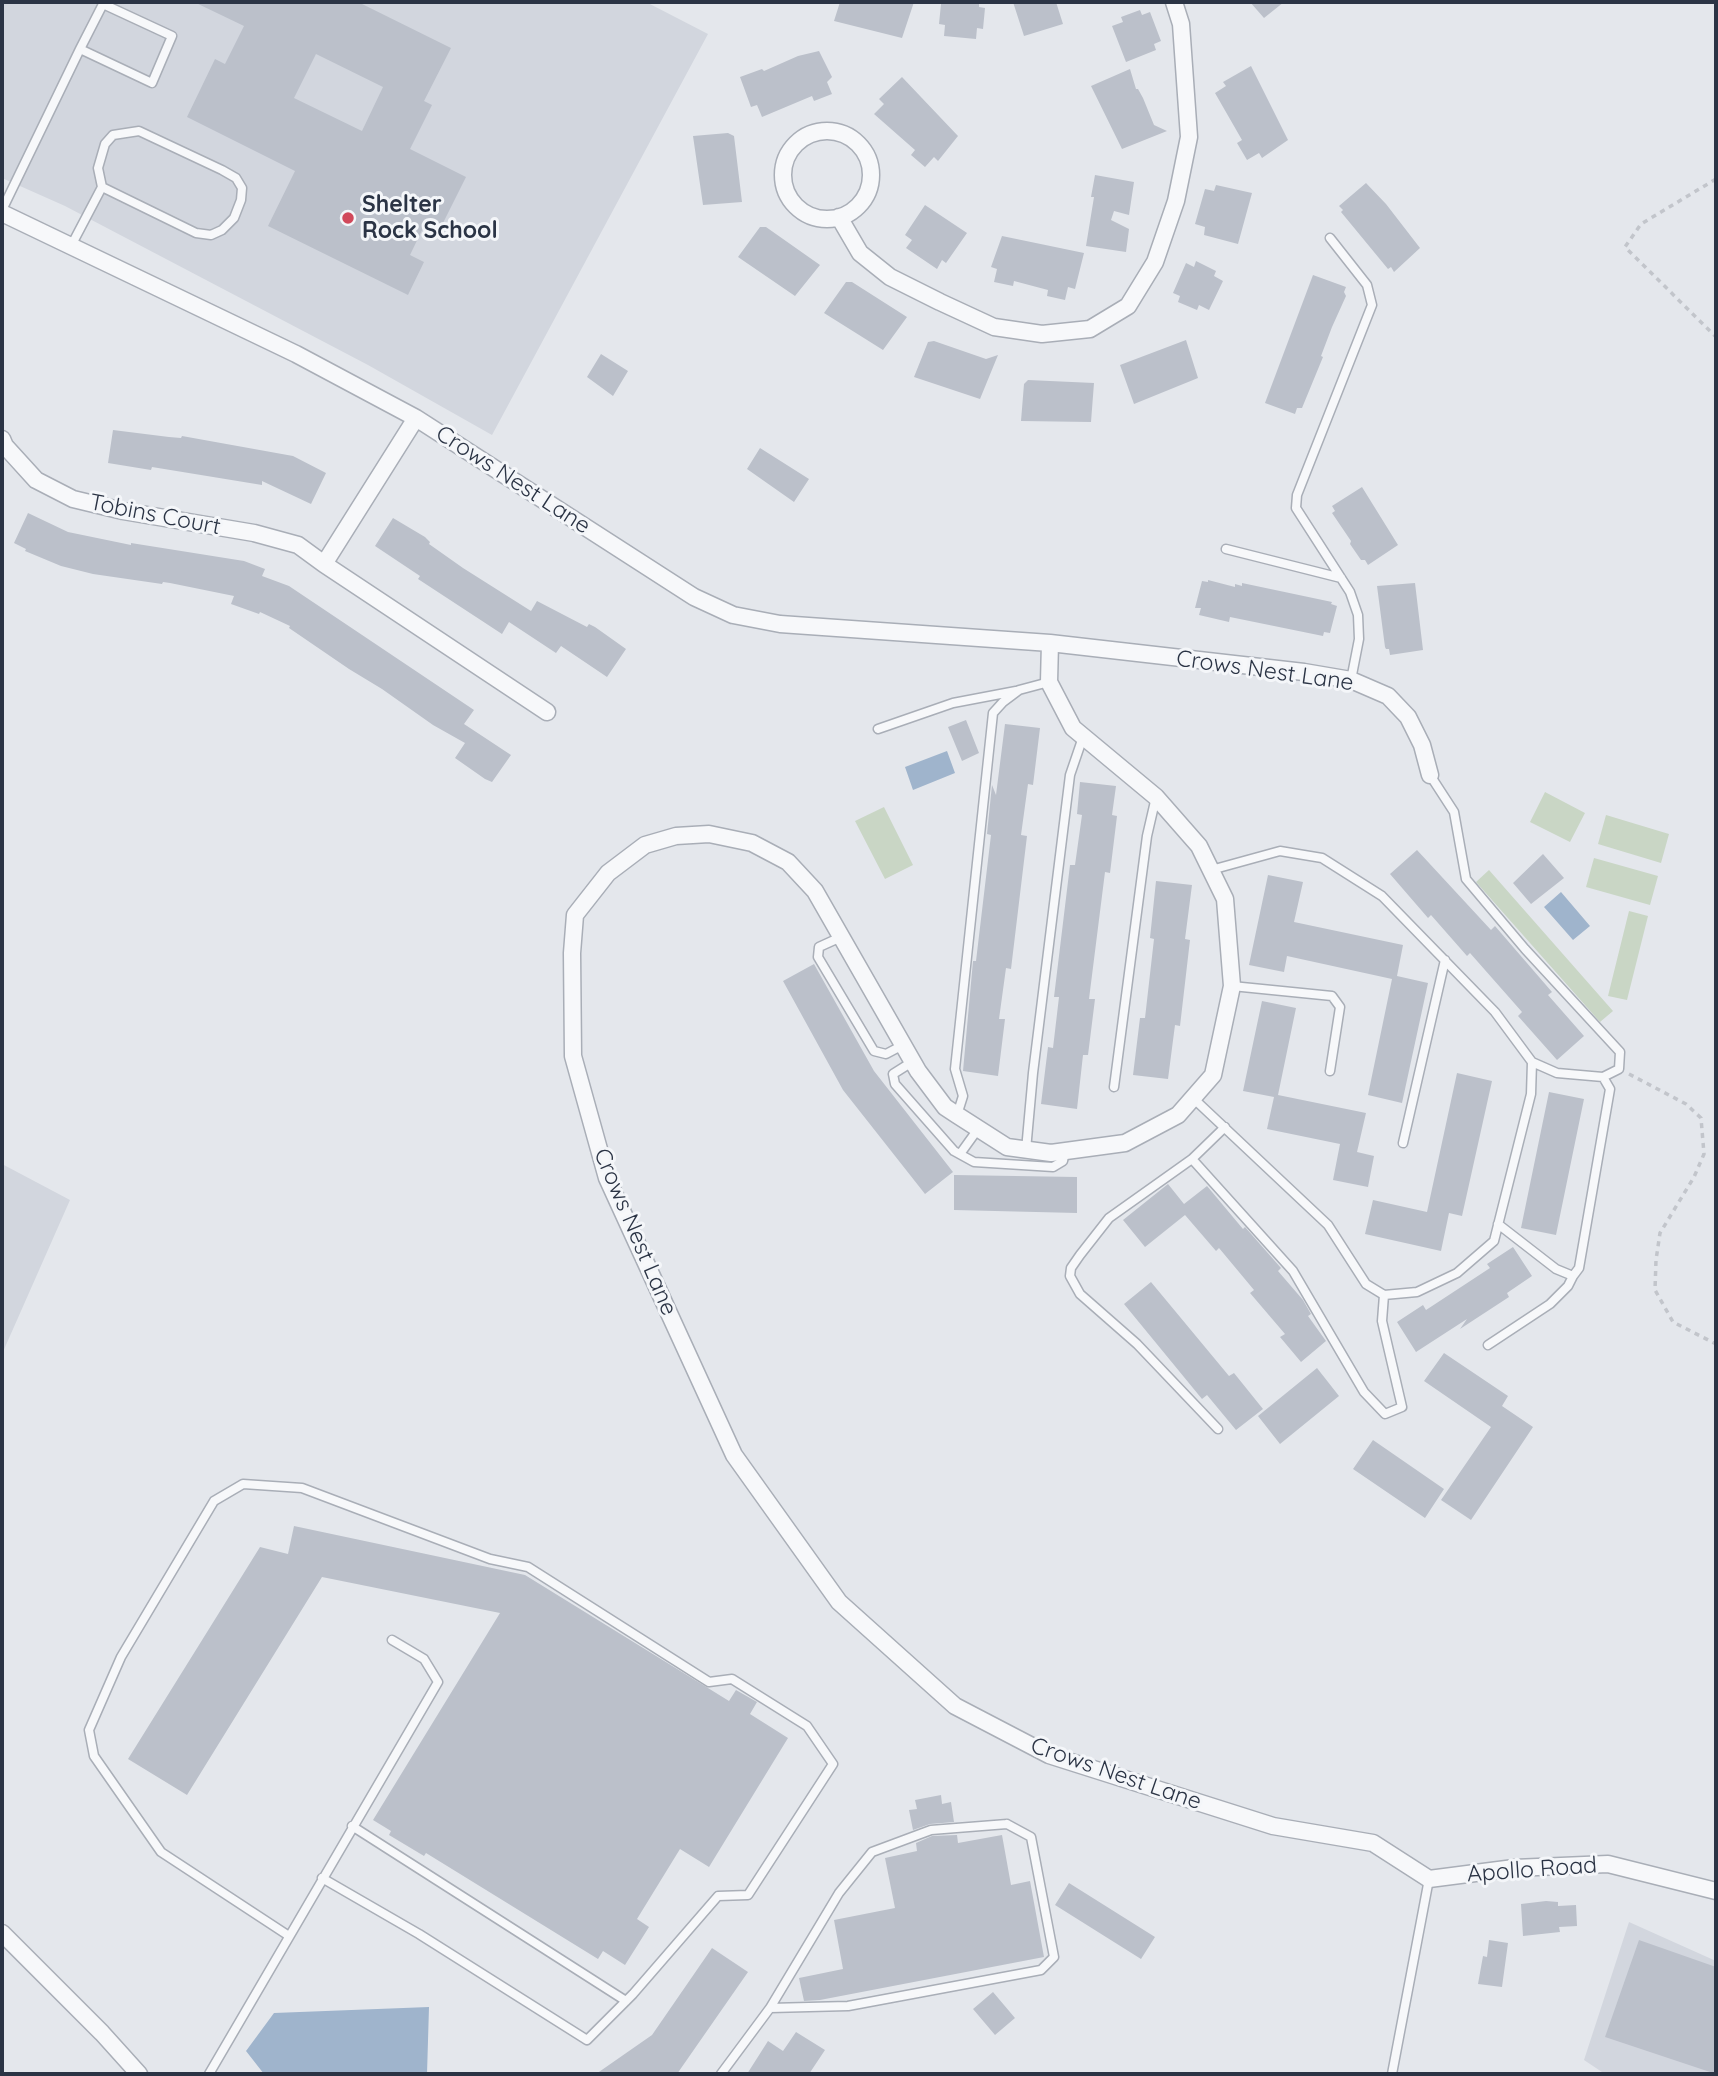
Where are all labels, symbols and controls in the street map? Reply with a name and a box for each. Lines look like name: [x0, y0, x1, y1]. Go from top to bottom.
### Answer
place label: Shelter Rock School: [362, 191, 498, 245]
marker: Shelter Rock School: [340, 210, 356, 226]
street label: Crows Nest Lane: [431, 420, 595, 540]
street label: Tobins Court: [87, 489, 223, 541]
street label: Crows Nest Lane: [1175, 645, 1355, 697]
street label: Crows Nest Lane: [587, 1144, 683, 1320]
street label: Crows Nest Lane: [1027, 1732, 1205, 1816]
street label: Apollo Road: [1466, 1852, 1598, 1888]

